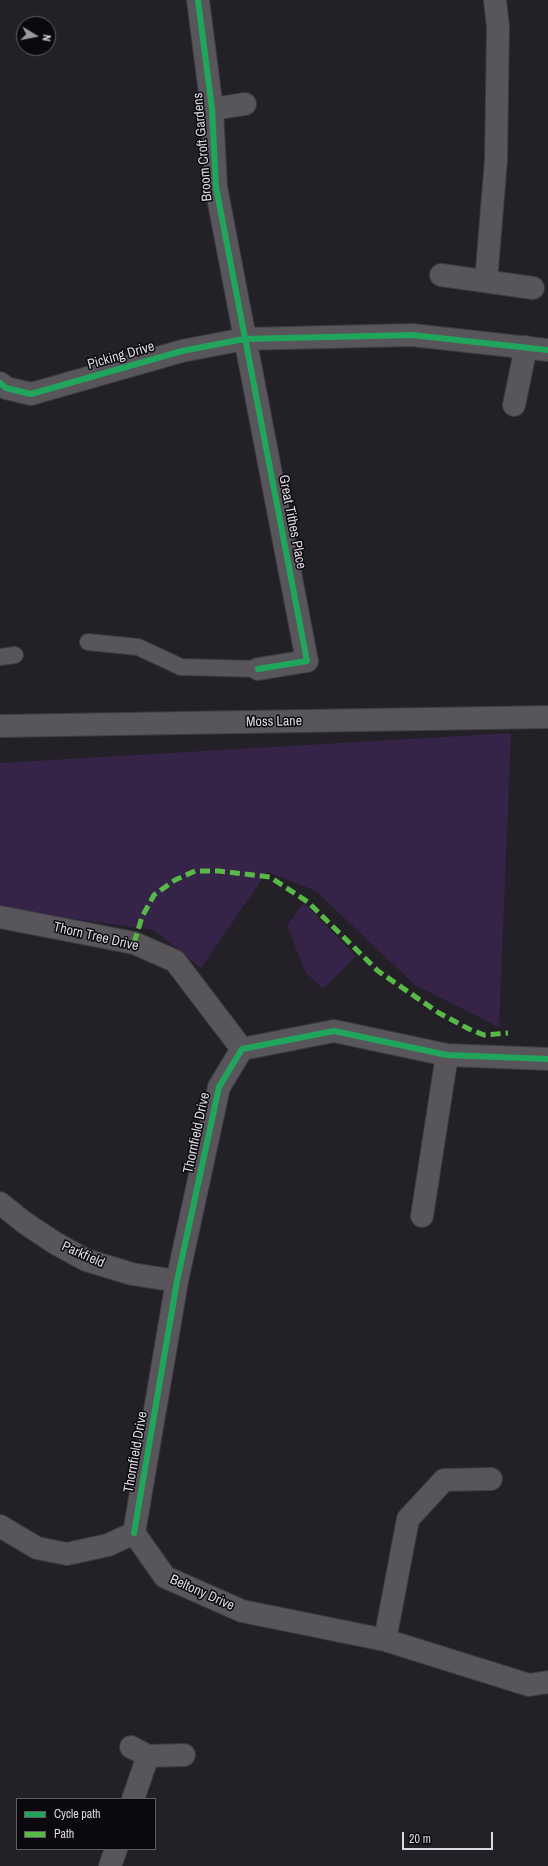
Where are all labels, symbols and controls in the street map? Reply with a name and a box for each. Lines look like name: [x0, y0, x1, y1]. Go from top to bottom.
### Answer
north arrow: [16, 16, 56, 56]
text: N: [39, 33, 54, 42]
street label: Broom Croft Gardens: [190, 92, 216, 202]
street label: Picking Drive: [86, 338, 156, 374]
street label: Great Tithes Place: [275, 474, 309, 570]
street label: Moss Lane: [246, 713, 302, 731]
street label: Thorn Tree Drive: [52, 919, 140, 955]
street label: Thornfield Drive: [180, 1091, 214, 1175]
street label: Parkfield: [59, 1238, 107, 1272]
street label: Thornfield Drive: [121, 1410, 151, 1494]
street label: Beltony Drive: [167, 1571, 237, 1615]
legend: [16, 1798, 156, 1850]
text: Cycle path: [54, 1806, 101, 1822]
scale bar: [404, 1824, 495, 1850]
text: Path: [54, 1826, 74, 1842]
text: 20 m: [409, 1831, 431, 1847]

